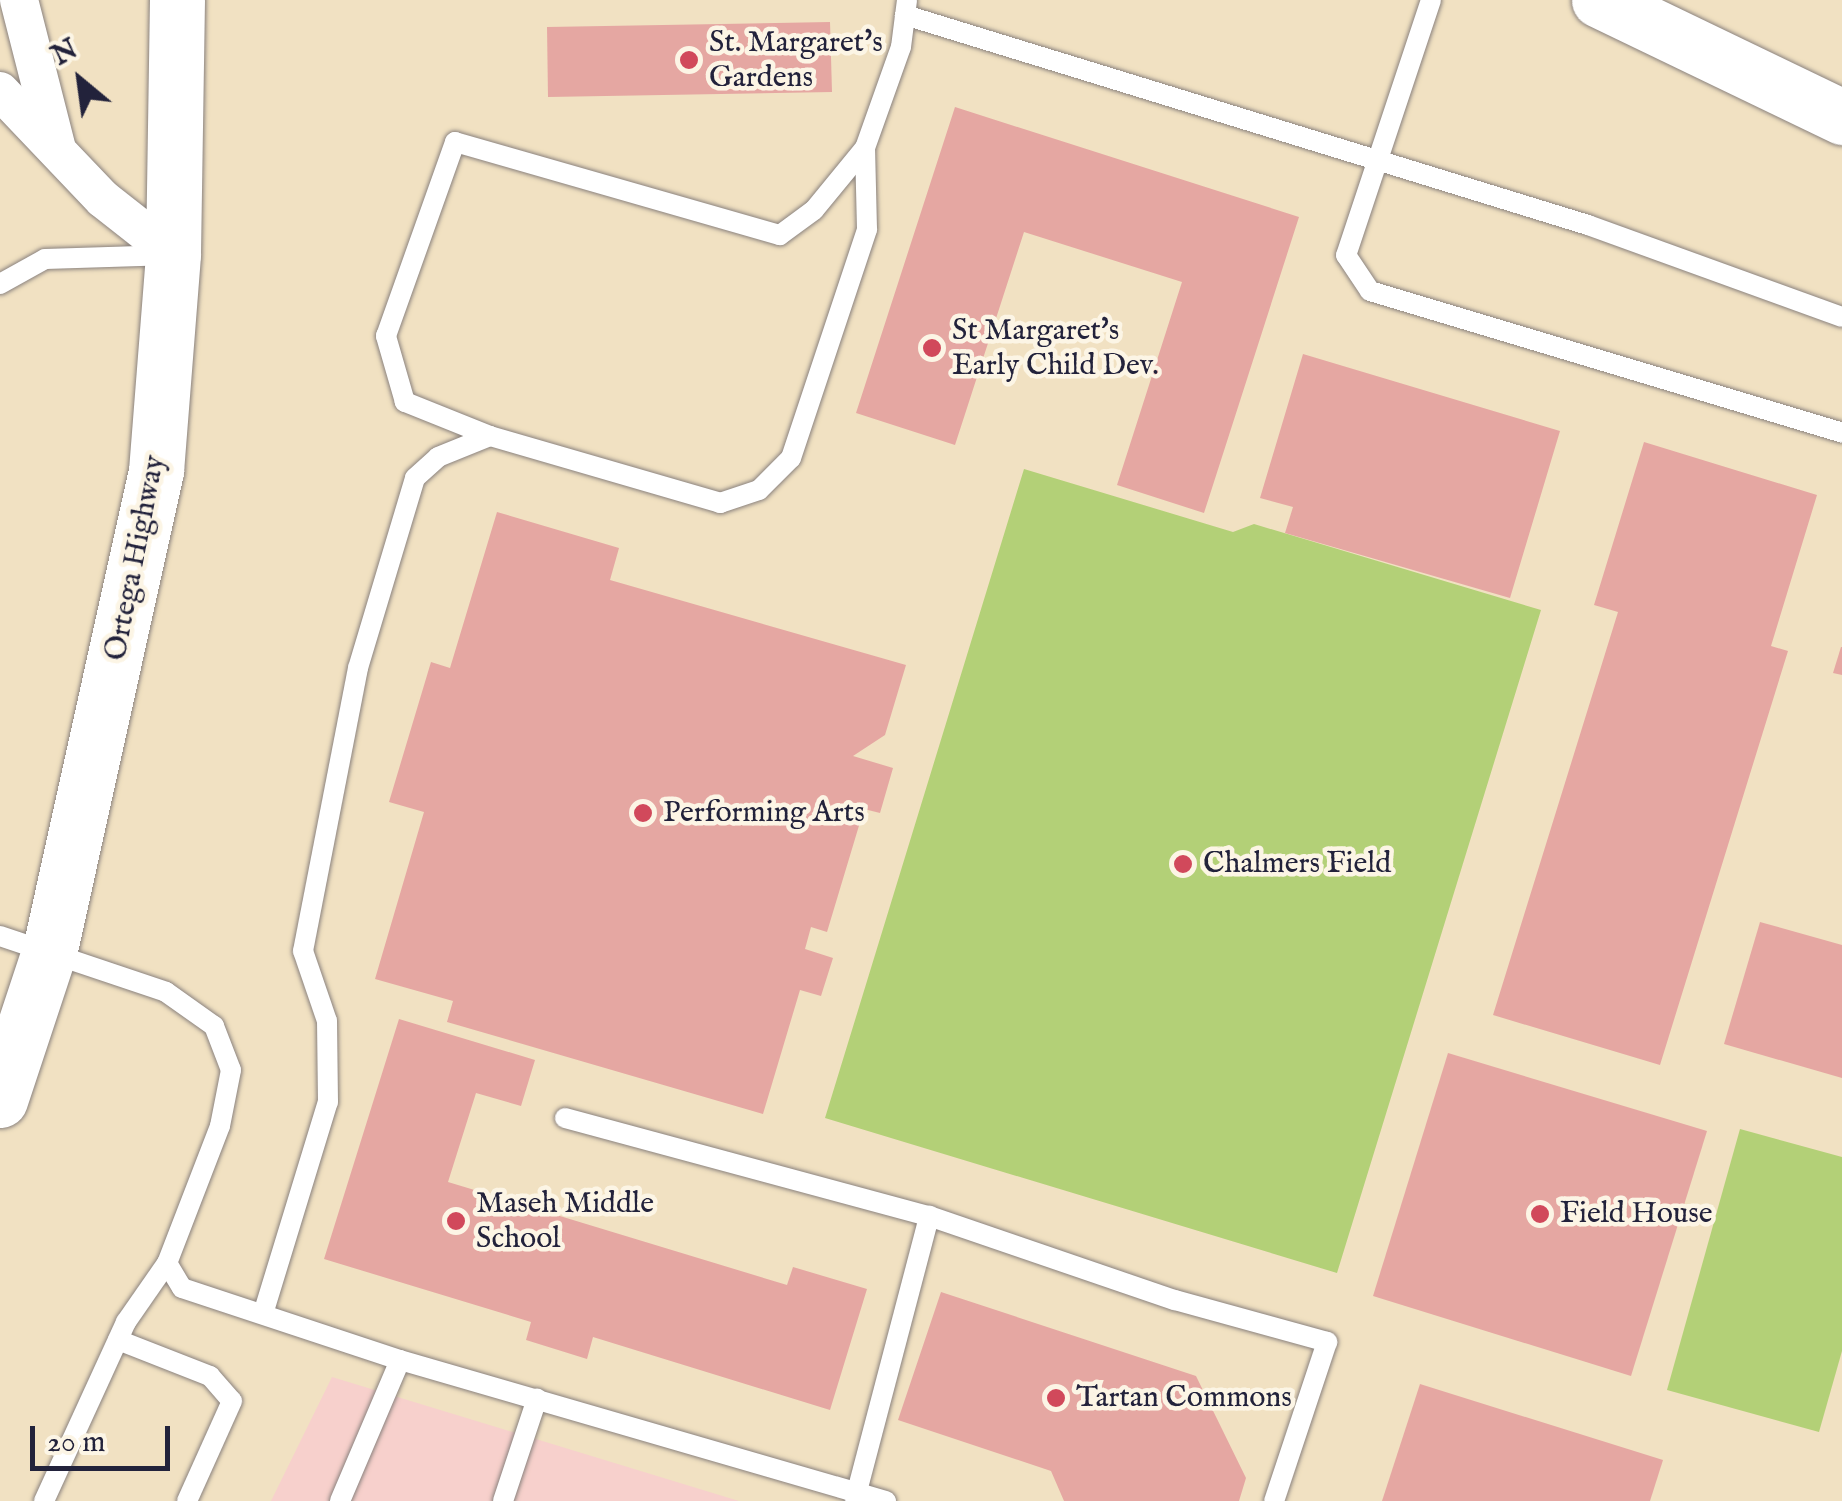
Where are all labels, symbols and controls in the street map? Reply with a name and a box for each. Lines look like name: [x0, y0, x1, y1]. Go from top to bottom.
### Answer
place label: St. Margaret's Gardens: [709, 25, 883, 96]
north arrow: [30, 30, 130, 130]
text: N: [46, 32, 84, 75]
marker: St. Margaret's Gardens: [678, 49, 700, 71]
place label: St Margaret's Early Child Dev.: [952, 313, 1159, 384]
marker: St Margaret's Early Child Dev.: [921, 337, 943, 359]
street label: Ortega Highway: [98, 452, 174, 664]
place label: Performing Arts: [663, 795, 865, 831]
marker: Performing Arts: [632, 802, 654, 824]
place label: Chalmers Field: [1203, 846, 1391, 882]
marker: Chalmers Field: [1172, 853, 1194, 875]
place label: Maseh Middle School: [476, 1186, 654, 1256]
place label: Field House: [1560, 1196, 1713, 1232]
marker: Field House: [1529, 1203, 1551, 1225]
marker: Maseh Middle School: [445, 1210, 467, 1232]
place label: Tartan Commons: [1076, 1380, 1292, 1416]
marker: Tartan Commons: [1045, 1387, 1067, 1409]
scale bar: [35, 1406, 175, 1468]
text: 20 m: [47, 1424, 106, 1462]

